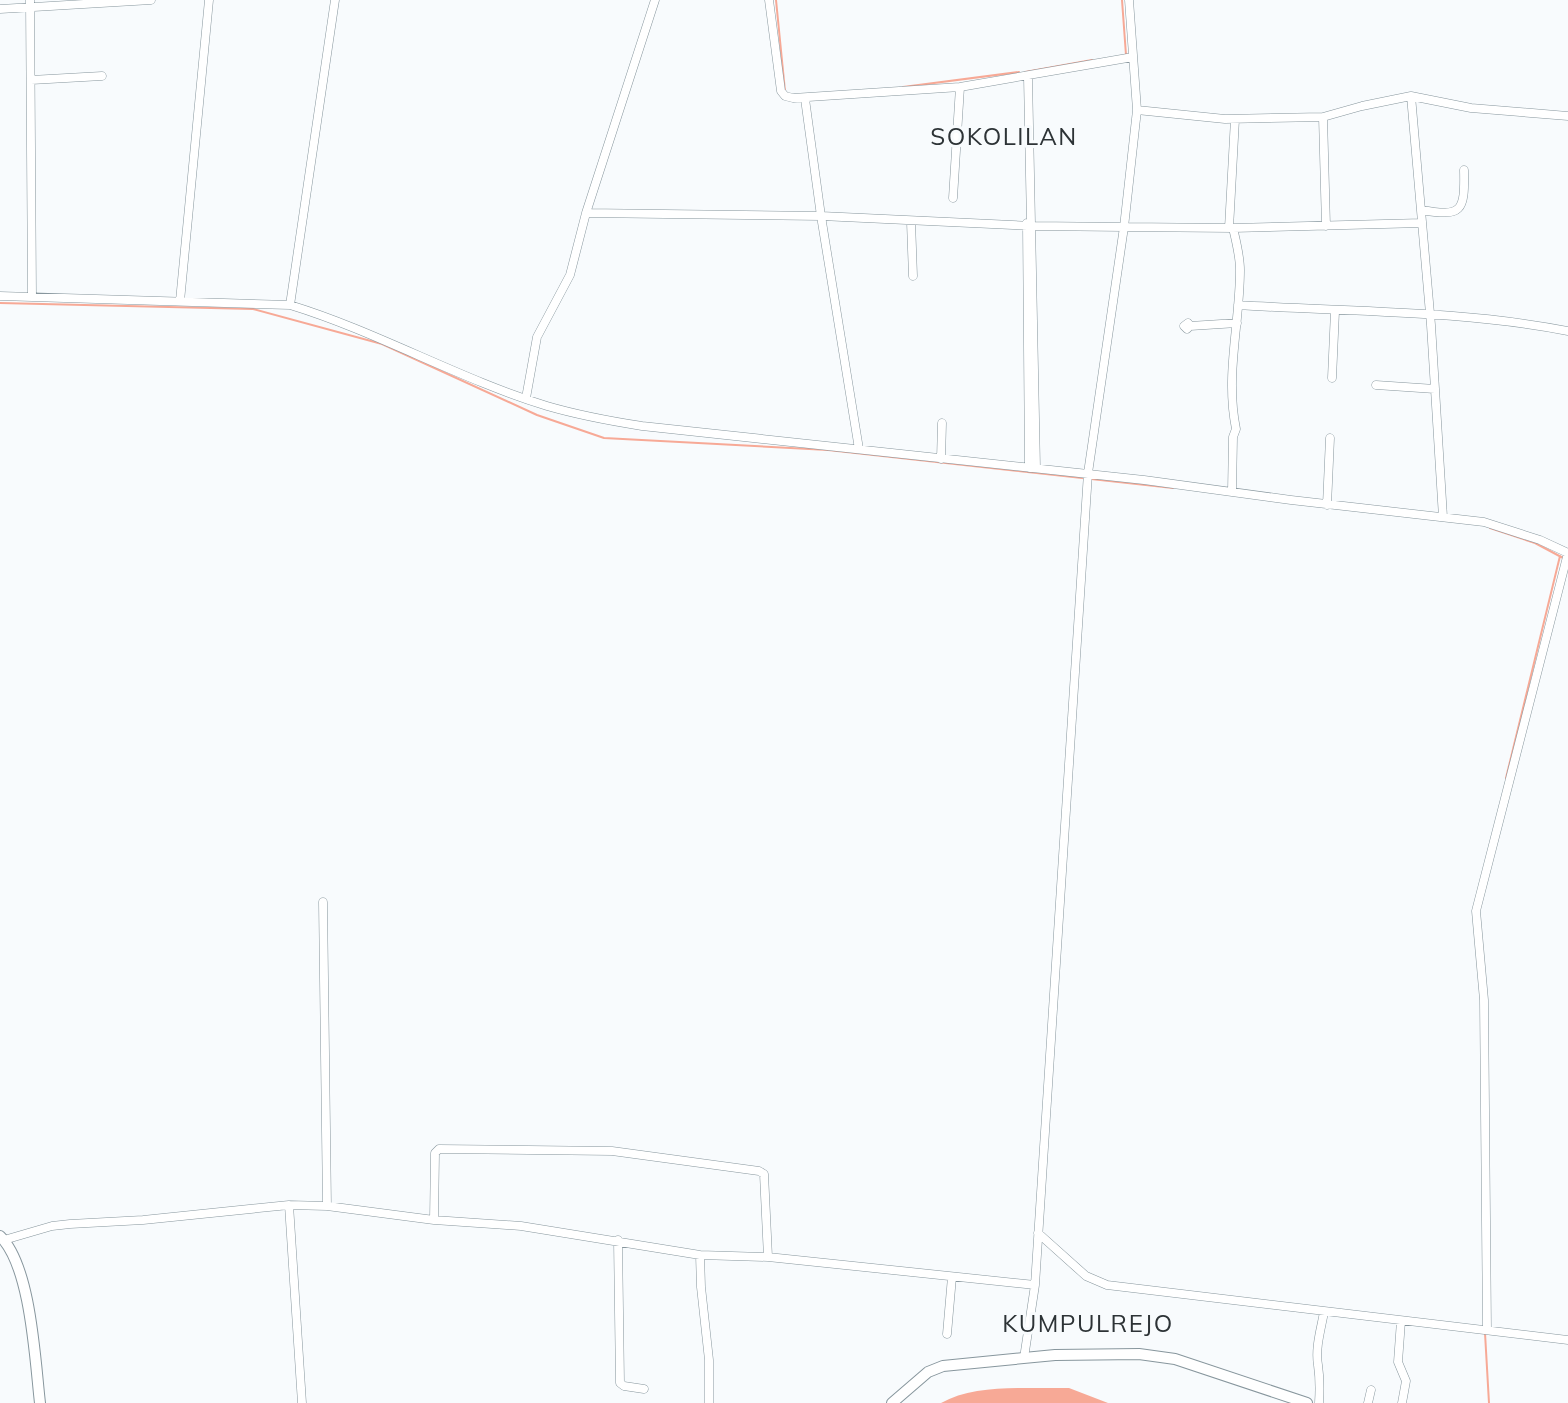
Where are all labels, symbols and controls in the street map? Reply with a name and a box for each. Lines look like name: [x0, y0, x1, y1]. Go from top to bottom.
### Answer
district label: SOKOLILAN: [930, 121, 1078, 151]
district label: KUMPULREJO: [1002, 1308, 1174, 1338]

